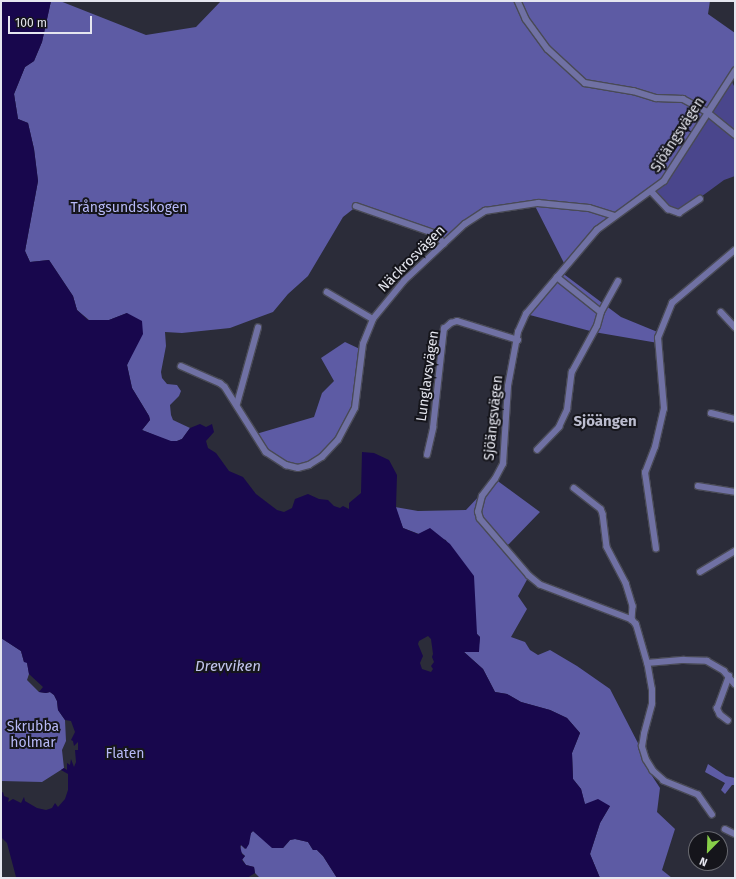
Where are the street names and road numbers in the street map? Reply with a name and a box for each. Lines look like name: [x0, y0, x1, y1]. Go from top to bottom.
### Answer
street label: Sjöängsvägen: [648, 94, 708, 176]
street label: Näckrosvägen: [375, 222, 449, 296]
street label: Lunglavsvägen: [413, 329, 443, 423]
street label: Sjöängsvägen: [481, 374, 507, 462]

